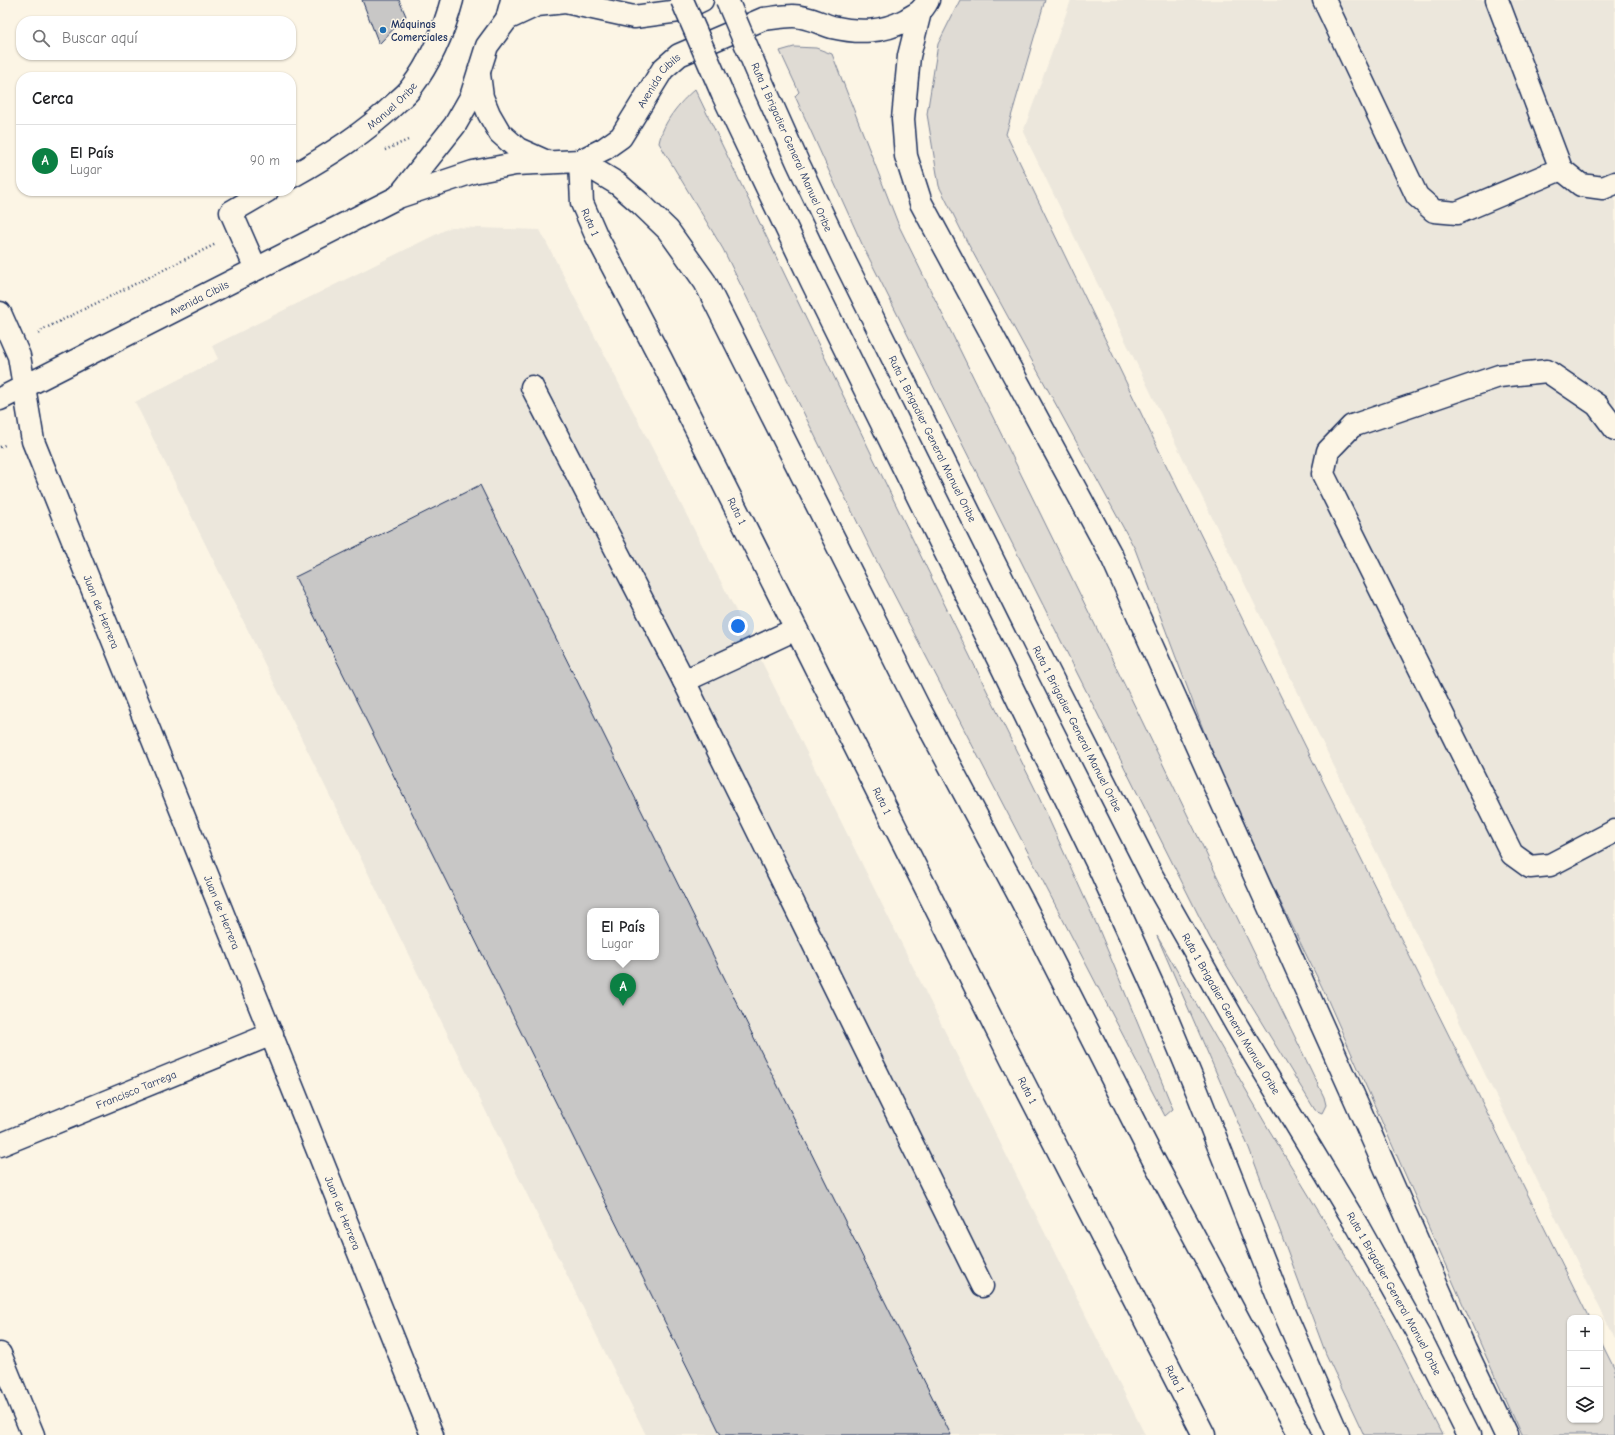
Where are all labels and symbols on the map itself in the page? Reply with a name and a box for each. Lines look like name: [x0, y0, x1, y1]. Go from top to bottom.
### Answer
place label: Máquinas Comerciales: [391, 18, 448, 44]
marker: Máquinas Comerciales: [378, 25, 388, 35]
street label: Avenida Cibils: [635, 51, 683, 110]
street label: Ruta 1 Brigadier General Manuel Oribe: [748, 61, 835, 234]
street label: Manuel Oribe: [365, 79, 420, 132]
street label: Ruta 1: [578, 207, 602, 238]
street label: Avenida Cibils: [167, 278, 231, 319]
street label: Ruta 1 Brigadier General Manuel Oribe: [885, 354, 979, 525]
street label: Ruta 1: [724, 495, 749, 527]
street label: Juan de Herrera: [80, 573, 122, 651]
your location: [728, 616, 748, 636]
street label: Ruta 1 Brigadier General Manuel Oribe: [1030, 644, 1125, 814]
street label: Ruta 1: [869, 785, 894, 817]
street label: Juan de Herrera: [201, 874, 242, 951]
street label: Ruta 1 Brigadier General Manuel Oribe: [1179, 931, 1283, 1097]
pin: A: [610, 973, 636, 1006]
street label: Francisco Tarrega: [94, 1068, 178, 1112]
street label: Ruta 1: [1015, 1075, 1039, 1106]
street label: Juan de Herrera: [322, 1174, 363, 1252]
street label: Ruta 1 Brigadier General Manuel Oribe: [1344, 1210, 1444, 1378]
street label: Ruta 1: [1162, 1363, 1187, 1395]

